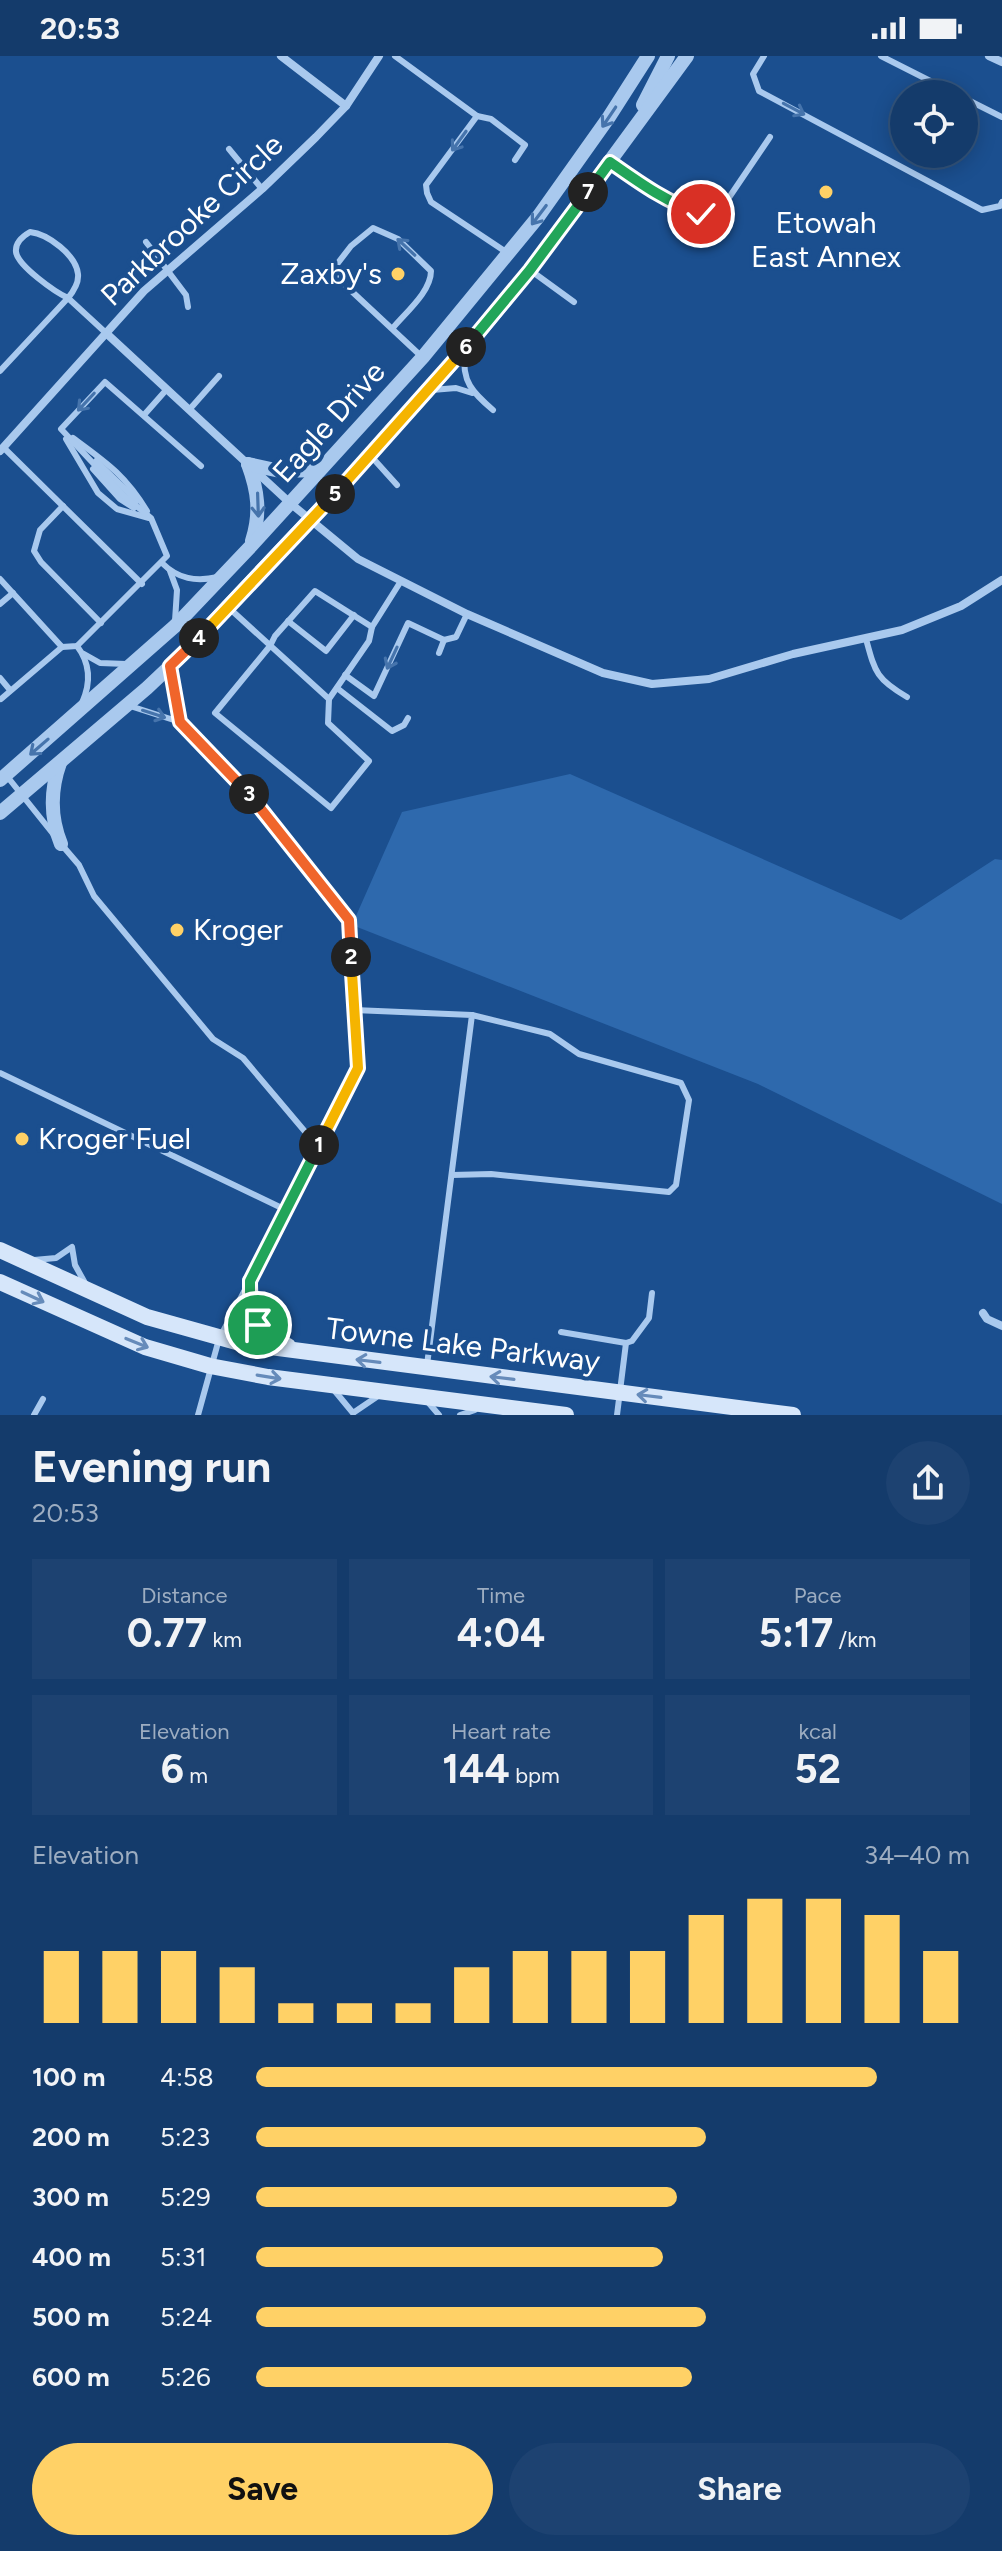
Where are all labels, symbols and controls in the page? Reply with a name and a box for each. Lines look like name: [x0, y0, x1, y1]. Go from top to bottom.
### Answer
text: 20:53: [40, 10, 120, 47]
map controls: [890, 80, 978, 168]
button: locate: [890, 80, 978, 168]
one-way arrow: [781, 102, 805, 118]
one-way arrow: [601, 105, 617, 127]
street label: Parkbrooke Circle: [93, 126, 290, 313]
one-way arrow: [450, 130, 467, 151]
pin: 7: [568, 172, 608, 212]
text: 7: [582, 178, 594, 205]
pin: [667, 180, 735, 248]
marker: Etowah East Annex: [817, 183, 835, 201]
icon: check: [679, 192, 723, 236]
one-way arrow: [530, 204, 547, 226]
place label: Etowah East Annex: [751, 204, 901, 275]
one-way arrow: [396, 237, 416, 256]
place label: Zaxby's: [280, 255, 382, 292]
marker: Zaxby's: [389, 265, 407, 283]
pin: 6: [446, 327, 486, 367]
text: 6: [460, 333, 472, 360]
street label: Eagle Drive: [265, 353, 393, 490]
one-way arrow: [77, 392, 96, 412]
pin: 5: [315, 474, 355, 514]
text: 5: [329, 480, 341, 507]
one-way arrow: [250, 491, 265, 518]
pin: 4: [179, 618, 219, 658]
text: 4: [192, 624, 206, 651]
one-way arrow: [384, 646, 399, 670]
one-way arrow: [141, 707, 166, 722]
one-way arrow: [29, 738, 49, 756]
pin: 3: [229, 774, 269, 814]
text: 3: [243, 780, 255, 807]
place label: Kroger: [193, 911, 283, 948]
marker: Kroger: [168, 921, 186, 939]
pin: 2: [331, 937, 371, 977]
text: 2: [345, 943, 357, 970]
place label: Kroger Fuel: [38, 1120, 191, 1157]
pin: 1: [299, 1125, 339, 1165]
marker: Kroger Fuel: [13, 1130, 31, 1148]
text: 1: [314, 1131, 324, 1158]
one-way arrow: [21, 1290, 45, 1305]
pin: [224, 1291, 292, 1359]
icon: arrive: [236, 1303, 280, 1347]
street label: Towne Lake Parkway: [324, 1309, 602, 1380]
one-way arrow: [124, 1337, 149, 1351]
one-way arrow: [355, 1353, 381, 1368]
one-way arrow: [255, 1370, 281, 1385]
one-way arrow: [490, 1370, 516, 1385]
one-way arrow: [637, 1388, 662, 1403]
text: Evening run: [32, 1440, 271, 1493]
button: share: [886, 1441, 970, 1525]
text: 20:53: [32, 1497, 99, 1529]
text: Distance: [141, 1582, 227, 1609]
text: Time: [477, 1582, 525, 1609]
text: Pace: [794, 1582, 841, 1609]
text: 0.77: [127, 1609, 207, 1657]
text: 4:04: [457, 1609, 545, 1657]
text: 5:17: [759, 1609, 833, 1657]
text: km: [207, 1626, 242, 1653]
text: /km: [833, 1626, 877, 1653]
text: Elevation: [139, 1718, 230, 1745]
text: Heart rate: [451, 1718, 551, 1745]
text: kcal: [798, 1718, 837, 1745]
text: 6: [161, 1745, 184, 1793]
text: 144: [442, 1745, 510, 1793]
text: 52: [794, 1745, 841, 1793]
text: m: [184, 1762, 208, 1789]
text: bpm: [510, 1762, 560, 1789]
text: Elevation: [32, 1839, 139, 1871]
text: 34–40 m: [864, 1839, 970, 1871]
text: 100 m: [32, 2061, 106, 2093]
text: 4:58: [160, 2061, 214, 2093]
text: 200 m: [32, 2121, 110, 2153]
text: 5:23: [160, 2121, 210, 2153]
text: 300 m: [32, 2181, 109, 2213]
text: 5:29: [160, 2181, 211, 2213]
text: 400 m: [32, 2241, 111, 2273]
text: 5:31: [160, 2241, 206, 2273]
text: 500 m: [32, 2301, 110, 2333]
text: 5:24: [160, 2301, 212, 2333]
text: 600 m: [32, 2361, 110, 2393]
text: 5:26: [160, 2361, 211, 2393]
button: Save: [32, 2443, 493, 2535]
button: Share: [509, 2443, 970, 2535]

